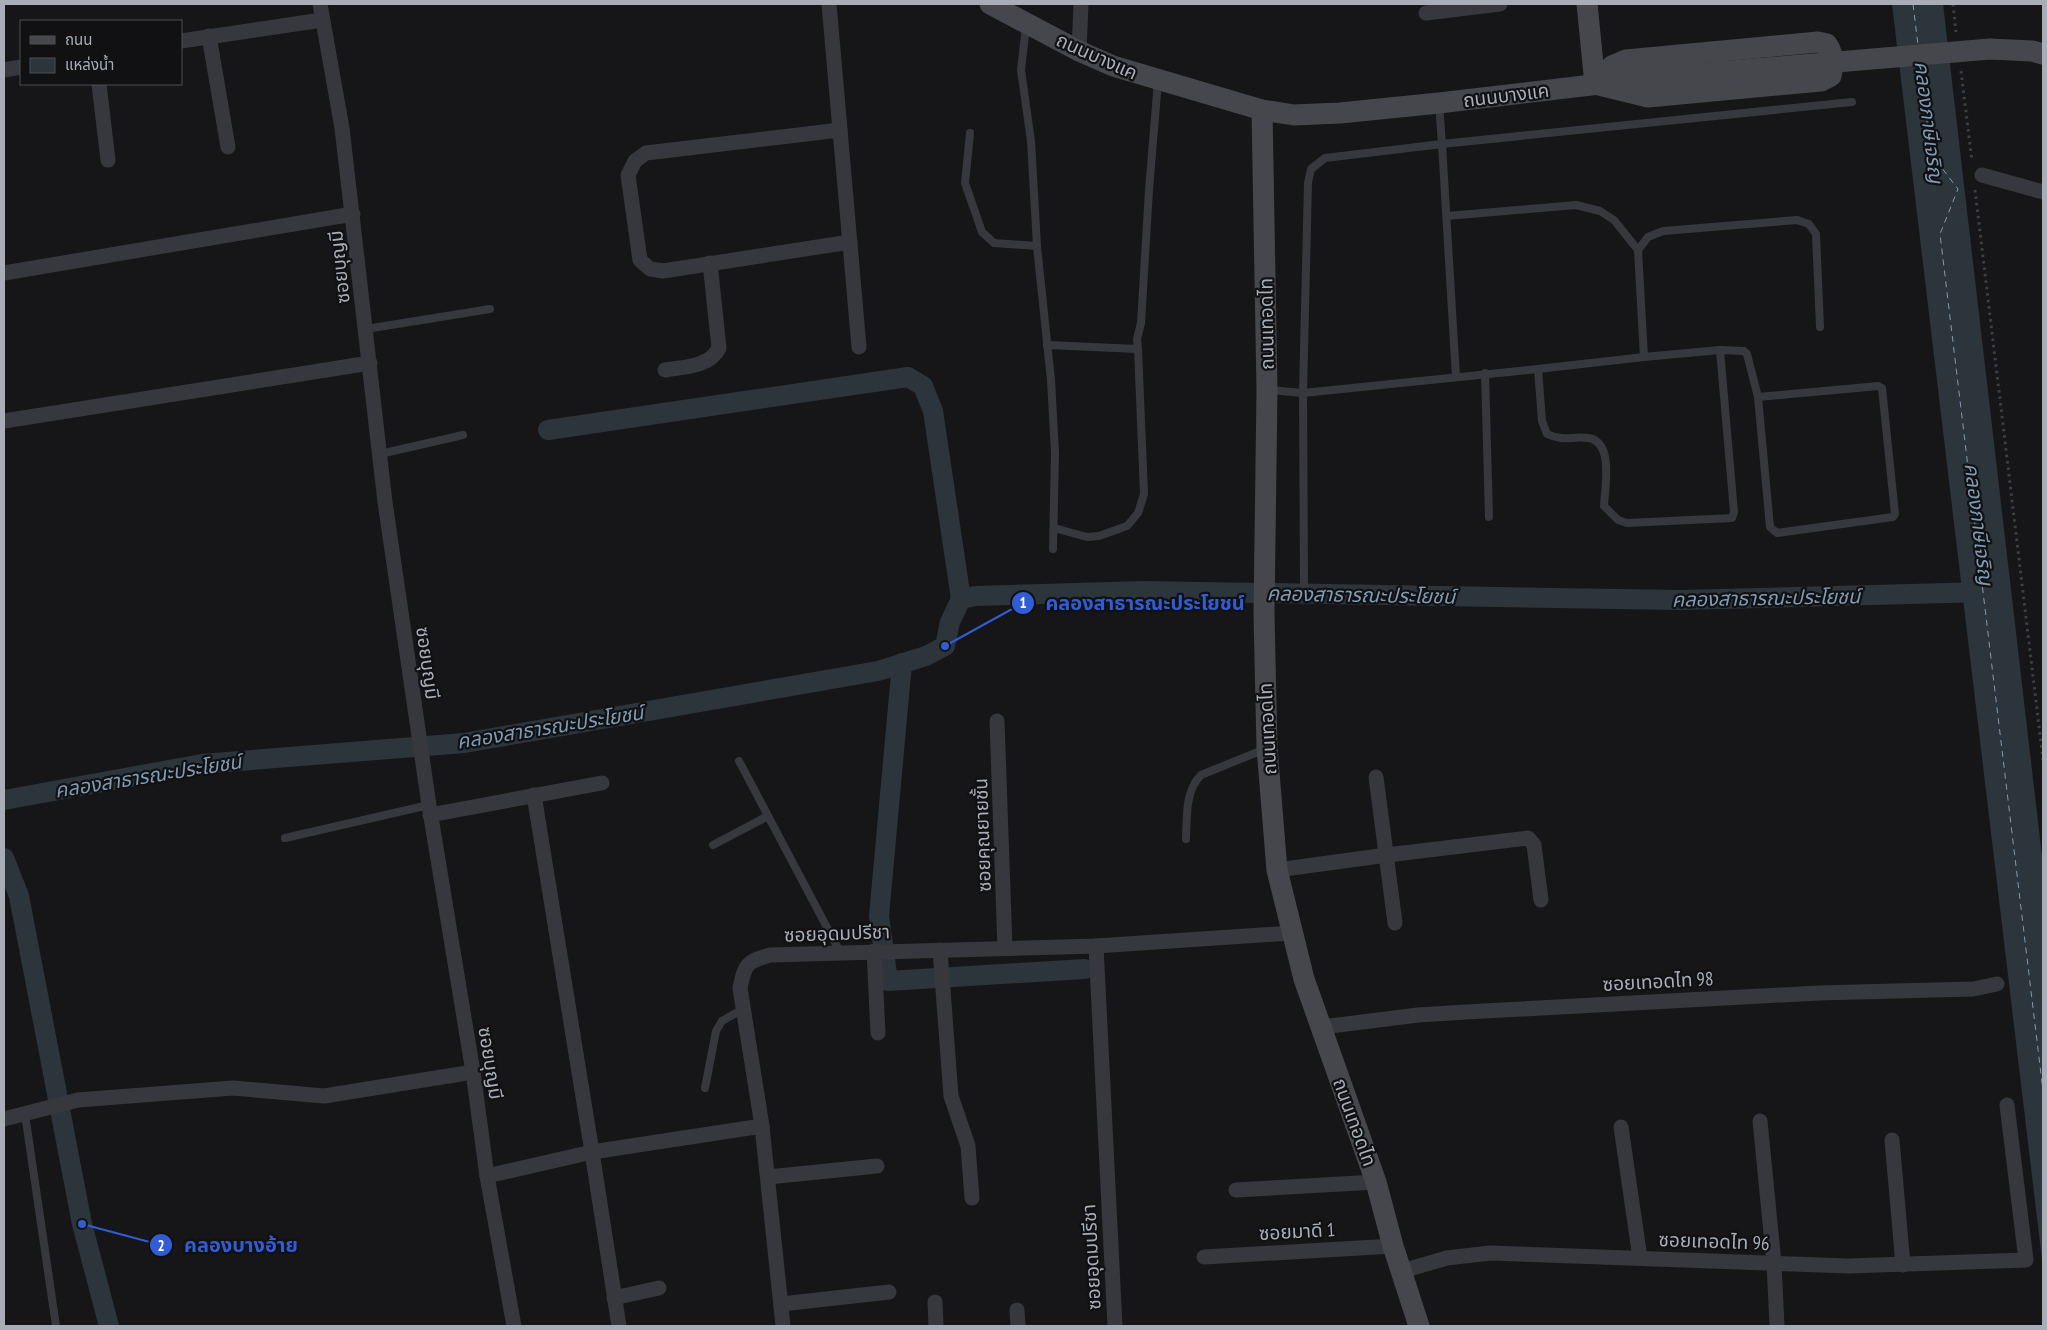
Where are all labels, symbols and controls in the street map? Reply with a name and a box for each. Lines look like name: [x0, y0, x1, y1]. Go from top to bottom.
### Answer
legend: [20, 20, 182, 85]
street label: ถนนบางแค: [1053, 27, 1141, 85]
text: ถนน: [65, 30, 92, 49]
text: แหล่งน้ำ: [65, 54, 114, 74]
water label: คลองภาษีเจริญ: [1909, 59, 1950, 186]
street label: ถนนบางแค: [1462, 78, 1550, 112]
street label: ซอยบุญมี: [323, 229, 355, 305]
street label: ถนนเทอดไท: [1253, 278, 1279, 370]
water label: คลองภาษีเจริญ: [1959, 461, 2000, 588]
water label: คลองสาธารณะประโยชน์: [1267, 580, 1459, 610]
water label: คลองสาธารณะประโยชน์: [1672, 583, 1864, 613]
callout: คลองสาธารณะประโยชน์: [1010, 585, 1254, 620]
text: คลองสาธารณะประโยชน์: [1045, 590, 1245, 616]
text: 1: [1019, 593, 1027, 612]
street label: ซอยบุญมี: [411, 625, 445, 701]
street label: ถนนเทอดไท: [1253, 682, 1281, 776]
water label: คลองสาธารณะประโยชน์: [455, 699, 649, 755]
water label: คลองสาธารณะประโยชน์: [53, 748, 247, 804]
street label: ซอยคุณยายชั้น: [968, 778, 996, 892]
street label: ซอยอุดมปรีชา: [784, 919, 890, 947]
street label: ซอยเทอดไท 98: [1602, 966, 1714, 996]
street label: ซอยบุญมี: [473, 1025, 509, 1101]
street label: ถนนเทอดไท: [1328, 1075, 1382, 1169]
street label: ซอยอุดมปรีชา: [1076, 1203, 1106, 1311]
street label: ซอยมาดี 1: [1258, 1217, 1336, 1245]
street label: ซอยเทอดไท 96: [1658, 1227, 1770, 1255]
callout: คลองบางอ้าย: [149, 1228, 308, 1263]
text: คลองบางอ้าย: [184, 1232, 298, 1258]
text: 2: [157, 1236, 165, 1255]

